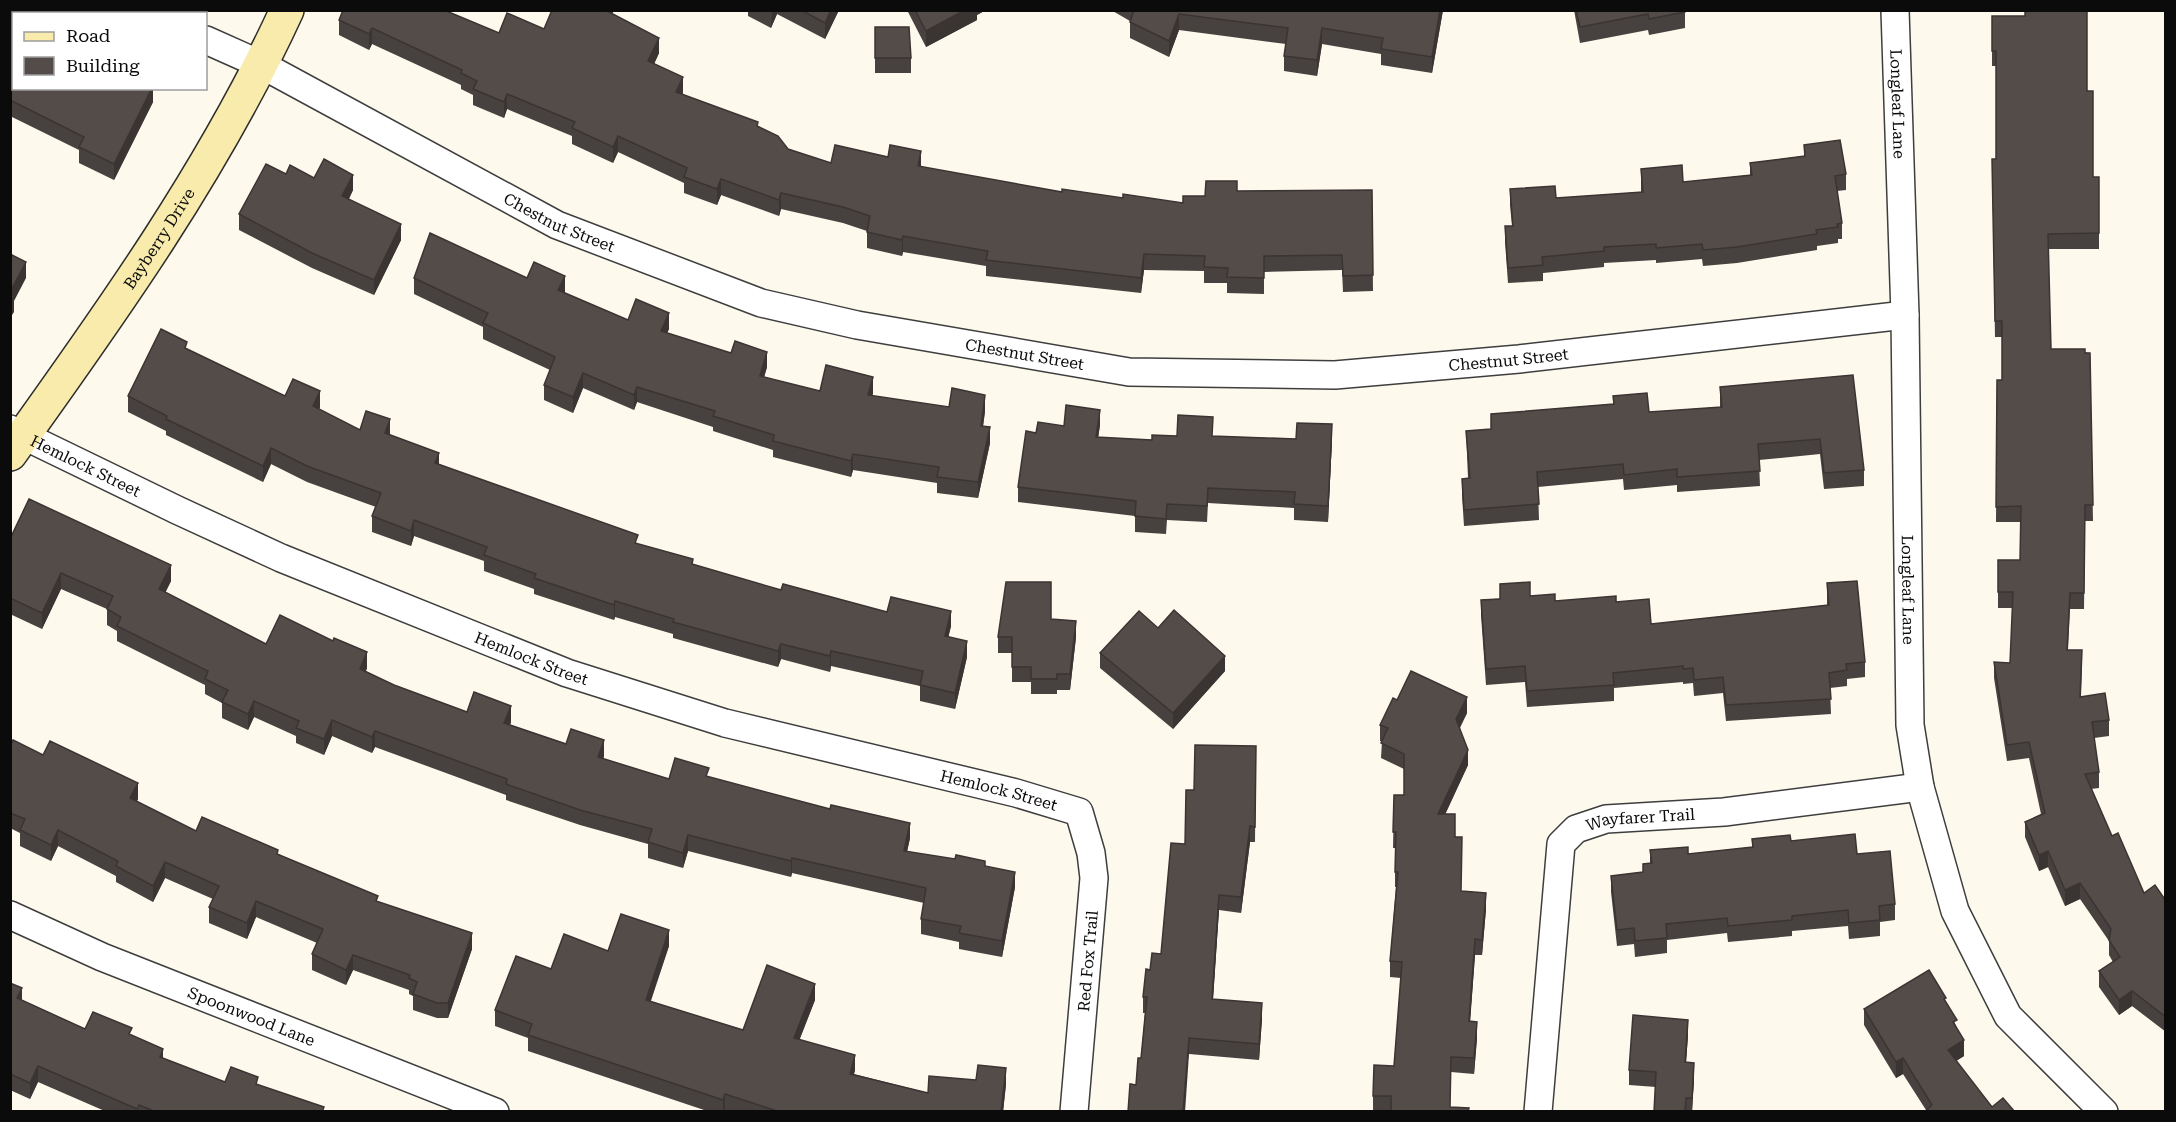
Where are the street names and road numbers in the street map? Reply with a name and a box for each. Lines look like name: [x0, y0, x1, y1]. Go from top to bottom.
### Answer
street label: Longleaf Lane: [1887, 49, 1909, 159]
street label: Bayberry Drive: [119, 184, 198, 292]
street label: Chestnut Street: [501, 188, 618, 256]
street label: Chestnut Street: [964, 334, 1086, 374]
street label: Chestnut Street: [1448, 344, 1569, 375]
street label: Hemlock Street: [27, 431, 144, 500]
street label: Longleaf Lane: [1898, 535, 1919, 645]
street label: Hemlock Street: [472, 627, 591, 689]
street label: Hemlock Street: [938, 766, 1060, 814]
street label: Wayfarer Trail: [1583, 804, 1695, 835]
street label: Red Fox Trail: [1074, 910, 1102, 1012]
street label: Spoonwood Lane: [185, 982, 318, 1050]

